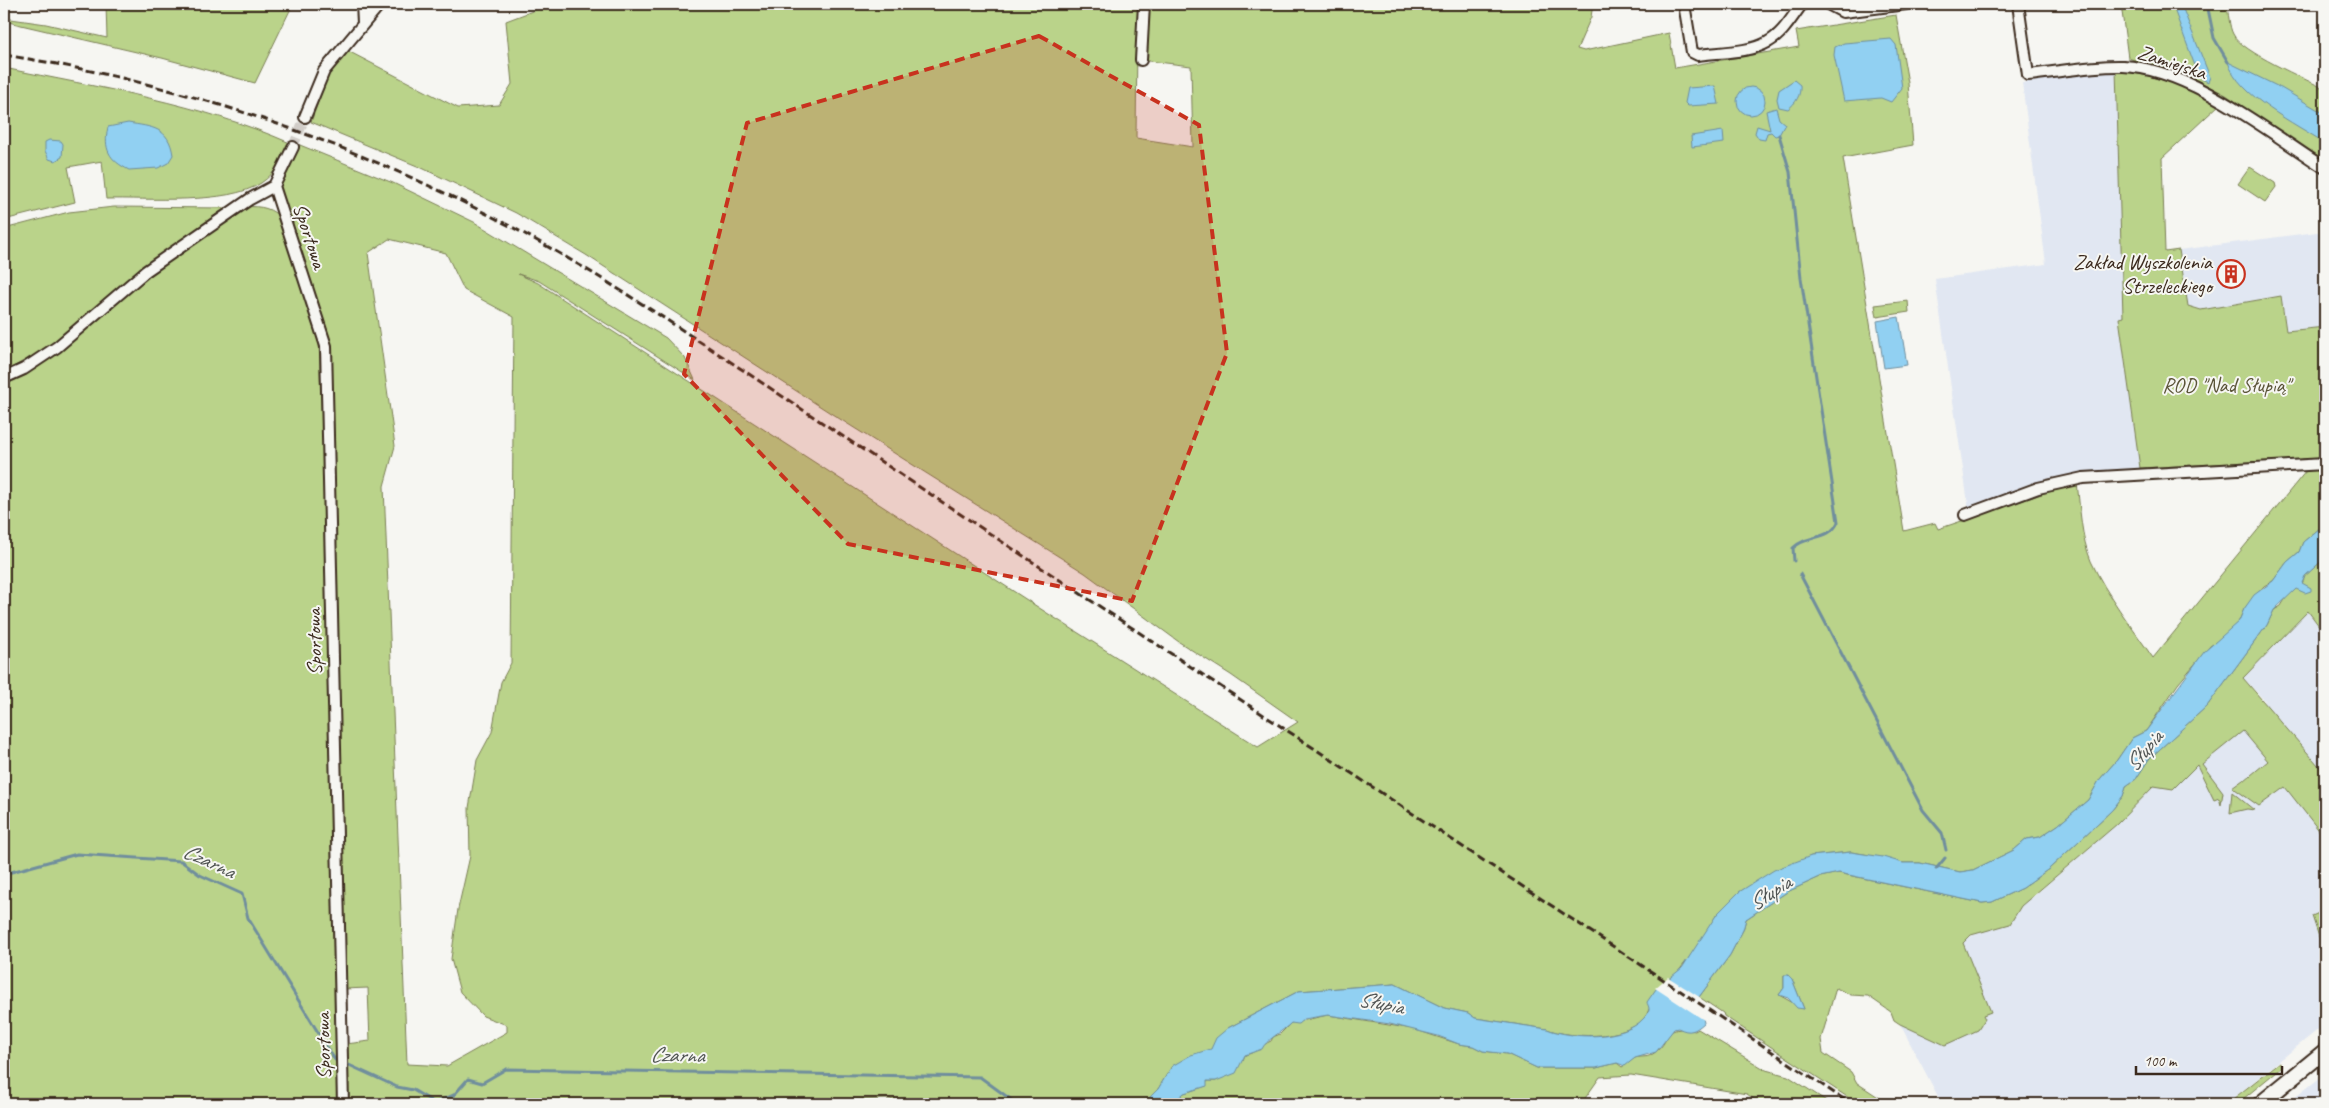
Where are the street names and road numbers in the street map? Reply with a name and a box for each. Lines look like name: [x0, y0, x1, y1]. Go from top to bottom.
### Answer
street label: Zamiejska: [2134, 39, 2211, 86]
street label: Sportowa: [287, 200, 333, 274]
street label: Sportowa: [300, 606, 328, 676]
street label: Sportowa: [309, 1010, 337, 1080]

